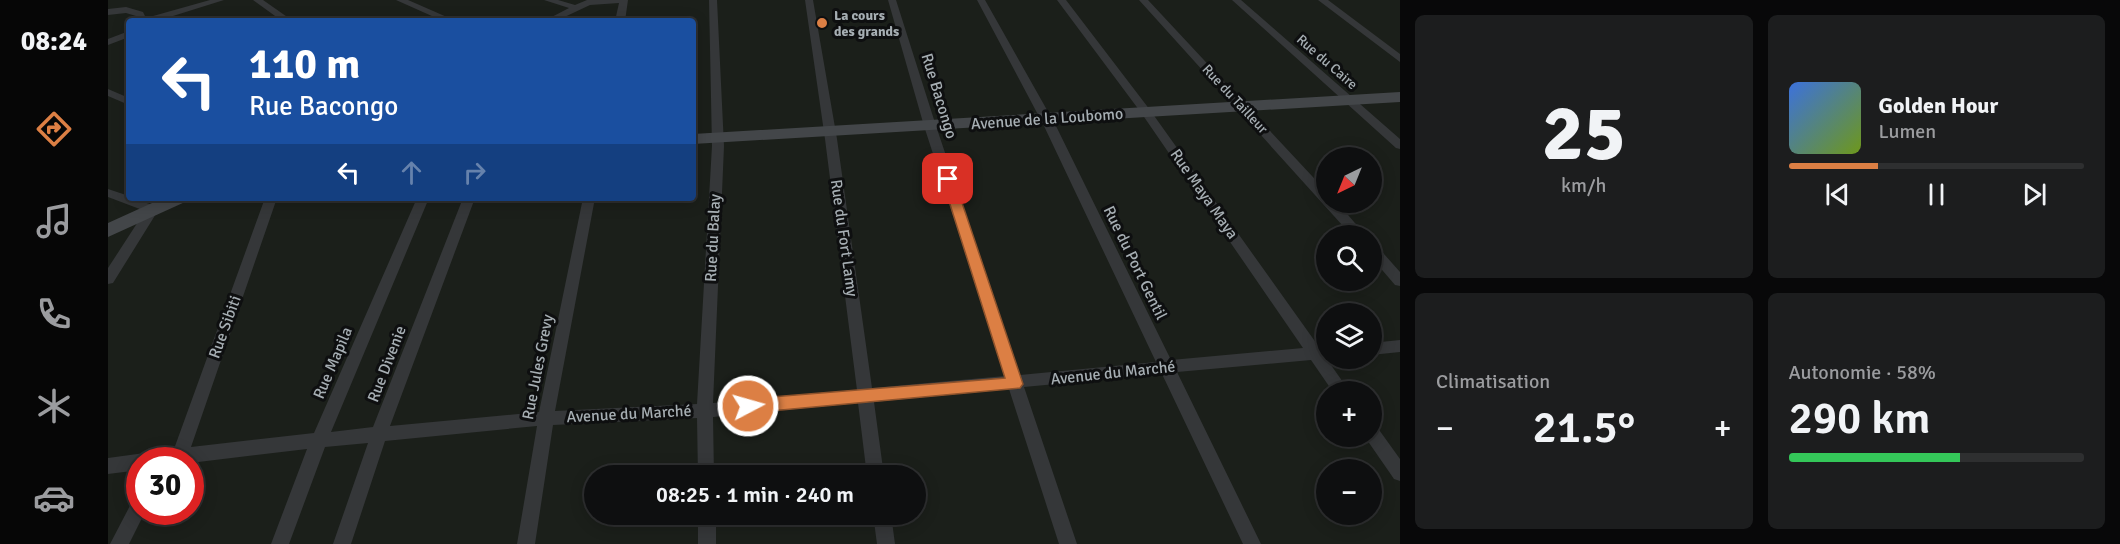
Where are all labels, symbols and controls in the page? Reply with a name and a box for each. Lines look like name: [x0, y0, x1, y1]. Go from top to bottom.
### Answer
place label: La cours des grands: [834, 7, 899, 40]
marker: La cours des grands: [815, 16, 829, 30]
text: 08:24: [21, 25, 87, 58]
street label: Rue du Caire: [1293, 31, 1361, 93]
text: 110 m: [249, 39, 360, 90]
icon: left: [150, 42, 228, 120]
street label: Rue Bacongo: [916, 51, 962, 141]
street label: Rue du Tailleur: [1199, 61, 1272, 138]
text: 25: [1542, 86, 1626, 182]
text: Rue Bacongo: [249, 90, 398, 123]
text: Golden Hour: [1879, 92, 1998, 119]
street label: Avenue de la Loubomo: [970, 104, 1124, 134]
icon: directions: [33, 108, 75, 150]
text: Lumen: [1879, 119, 1936, 144]
street label: Rue Maya Maya: [1166, 145, 1242, 243]
north arrow: [1316, 147, 1382, 213]
map controls: [1316, 147, 1382, 525]
pin: [922, 153, 973, 204]
icon: left: [332, 156, 365, 189]
icon: ahead: [395, 156, 428, 189]
icon: right: [458, 156, 491, 189]
icon: arrive: [931, 162, 964, 195]
text: km/h: [1561, 173, 1606, 198]
street label: Rue du Fort Lamy: [826, 178, 862, 298]
icon: previous: [1821, 178, 1854, 211]
icon: pause: [1920, 178, 1953, 211]
icon: next: [2018, 178, 2051, 211]
street label: Rue du Balay: [701, 193, 725, 283]
icon: music: [33, 200, 75, 242]
street label: Rue du Port Gentil: [1099, 203, 1171, 324]
button: search: [1316, 225, 1382, 291]
icon: phone: [33, 293, 75, 335]
street label: Rue Sibiti: [204, 293, 246, 361]
button: layers: [1316, 303, 1382, 369]
street label: Rue Jules Grevy: [518, 312, 558, 421]
street label: Rue Divenie: [363, 323, 411, 405]
street label: Rue Mapila: [309, 324, 357, 402]
street label: Avenue du Marché: [1050, 357, 1176, 389]
text: Autonomie · 58%: [1789, 360, 1936, 385]
text: Climatisation: [1436, 369, 1550, 394]
position arrow: [716, 374, 780, 438]
button: +: [1316, 381, 1382, 447]
icon: climate: [33, 385, 75, 427]
text: 290 km: [1789, 391, 1931, 446]
text: 21.5°: [1532, 400, 1635, 455]
street label: Avenue du Marché: [566, 401, 692, 427]
text: −: [1436, 408, 1454, 449]
text: +: [1714, 408, 1732, 449]
speed limit sign: 30: [126, 447, 204, 525]
button: −: [1316, 459, 1382, 525]
icon: car: [33, 477, 75, 519]
text: 08:25 · 1 min · 240 m: [656, 481, 854, 508]

